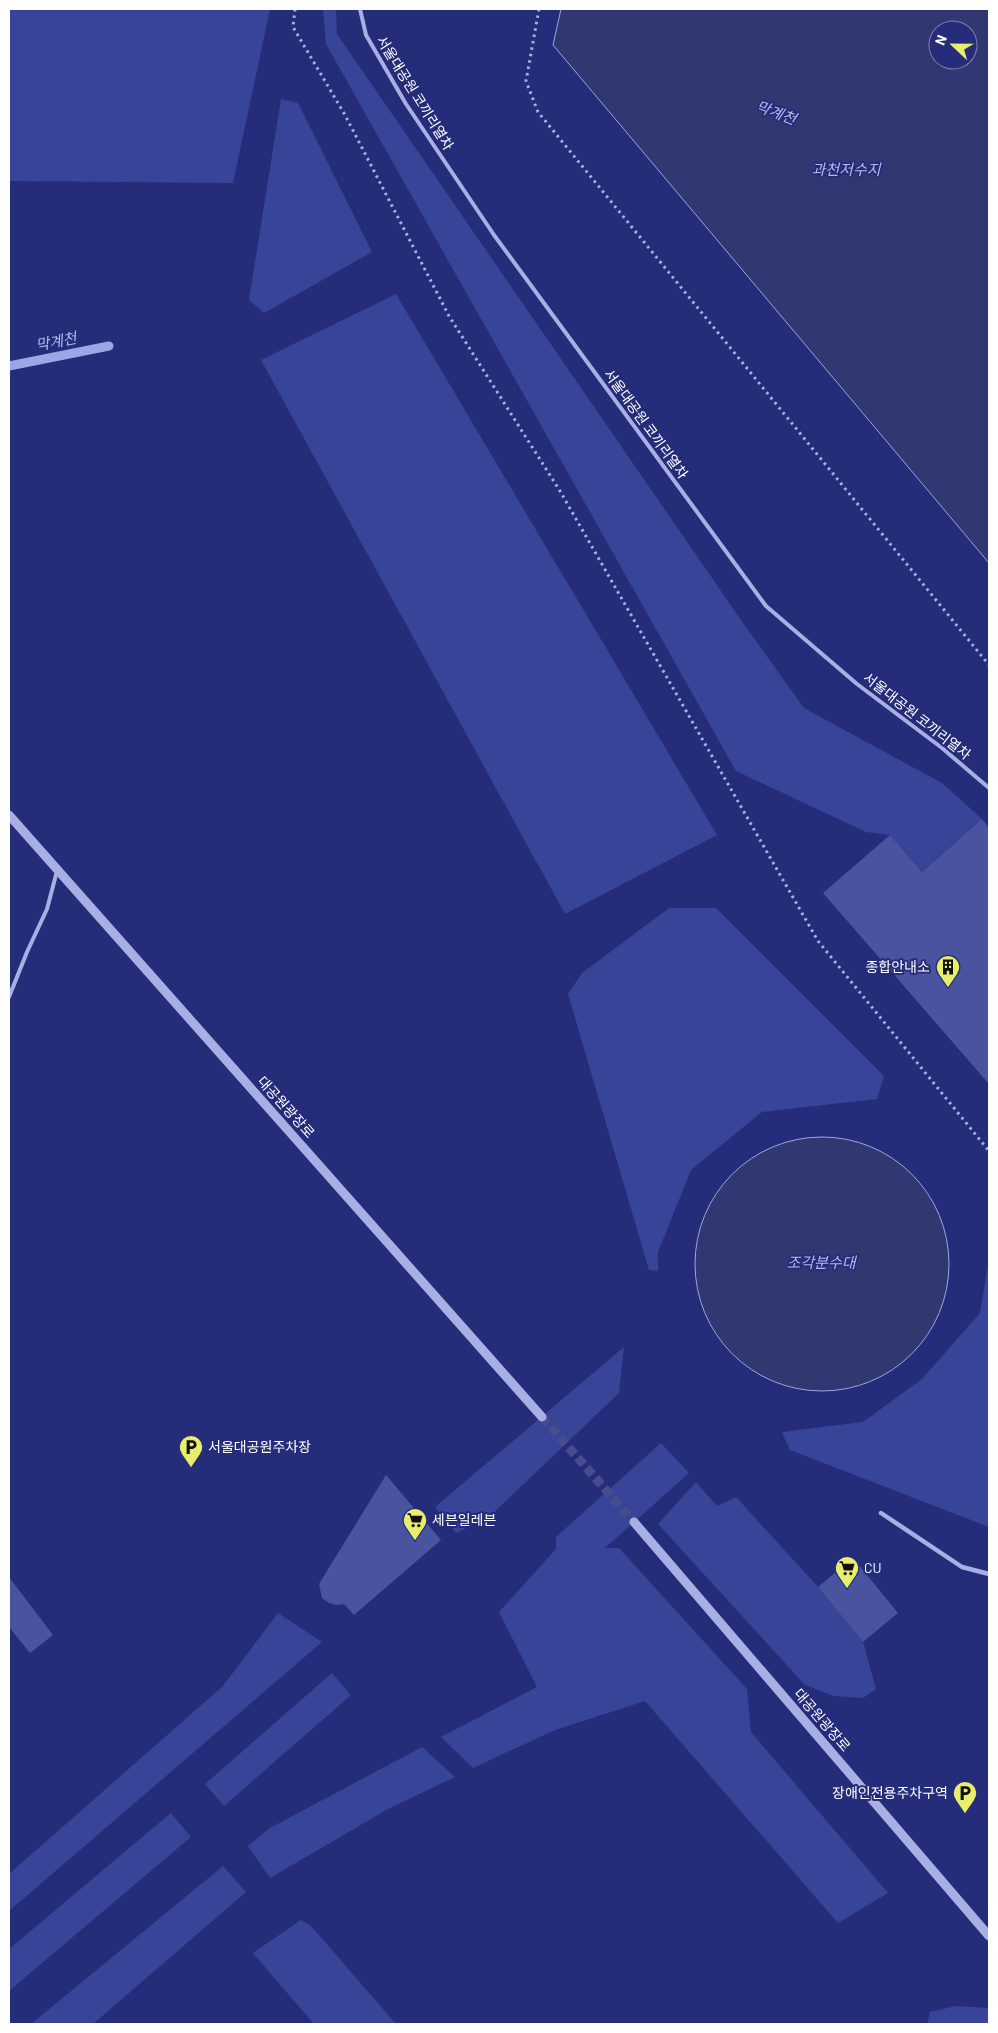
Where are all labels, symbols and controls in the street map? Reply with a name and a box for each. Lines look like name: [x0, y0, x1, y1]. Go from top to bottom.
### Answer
north arrow: [928, 20, 978, 70]
street label: 서울대공원 코끼리열차: [373, 32, 458, 153]
text: N: [931, 32, 950, 47]
water label: 막계천: [754, 97, 801, 128]
water label: 과천저수지: [811, 160, 882, 178]
water label: 막계천: [34, 328, 80, 354]
street label: 서울대공원 코끼리열차: [601, 365, 692, 482]
street label: 서울대공원 코끼리열차: [860, 668, 974, 763]
building icon: 종합안내소: [935, 954, 961, 988]
place label: 종합안내소: [866, 958, 930, 975]
street label: 대공원광장로: [254, 1072, 319, 1141]
water label: 조각분수대: [786, 1253, 858, 1271]
parking icon: 서울대공원주차장: [178, 1434, 204, 1468]
place label: 서울대공원주차장: [208, 1438, 311, 1455]
supermarket icon: 세븐일레븐: [402, 1507, 428, 1541]
place label: 세븐일레븐: [432, 1511, 497, 1528]
supermarket icon: CU: [834, 1555, 860, 1589]
place label: CU: [864, 1559, 882, 1576]
street label: 대공원광장로: [791, 1685, 854, 1755]
parking icon: 장애인전용주차구역: [952, 1780, 978, 1814]
place label: 장애인전용주차구역: [832, 1784, 948, 1801]

